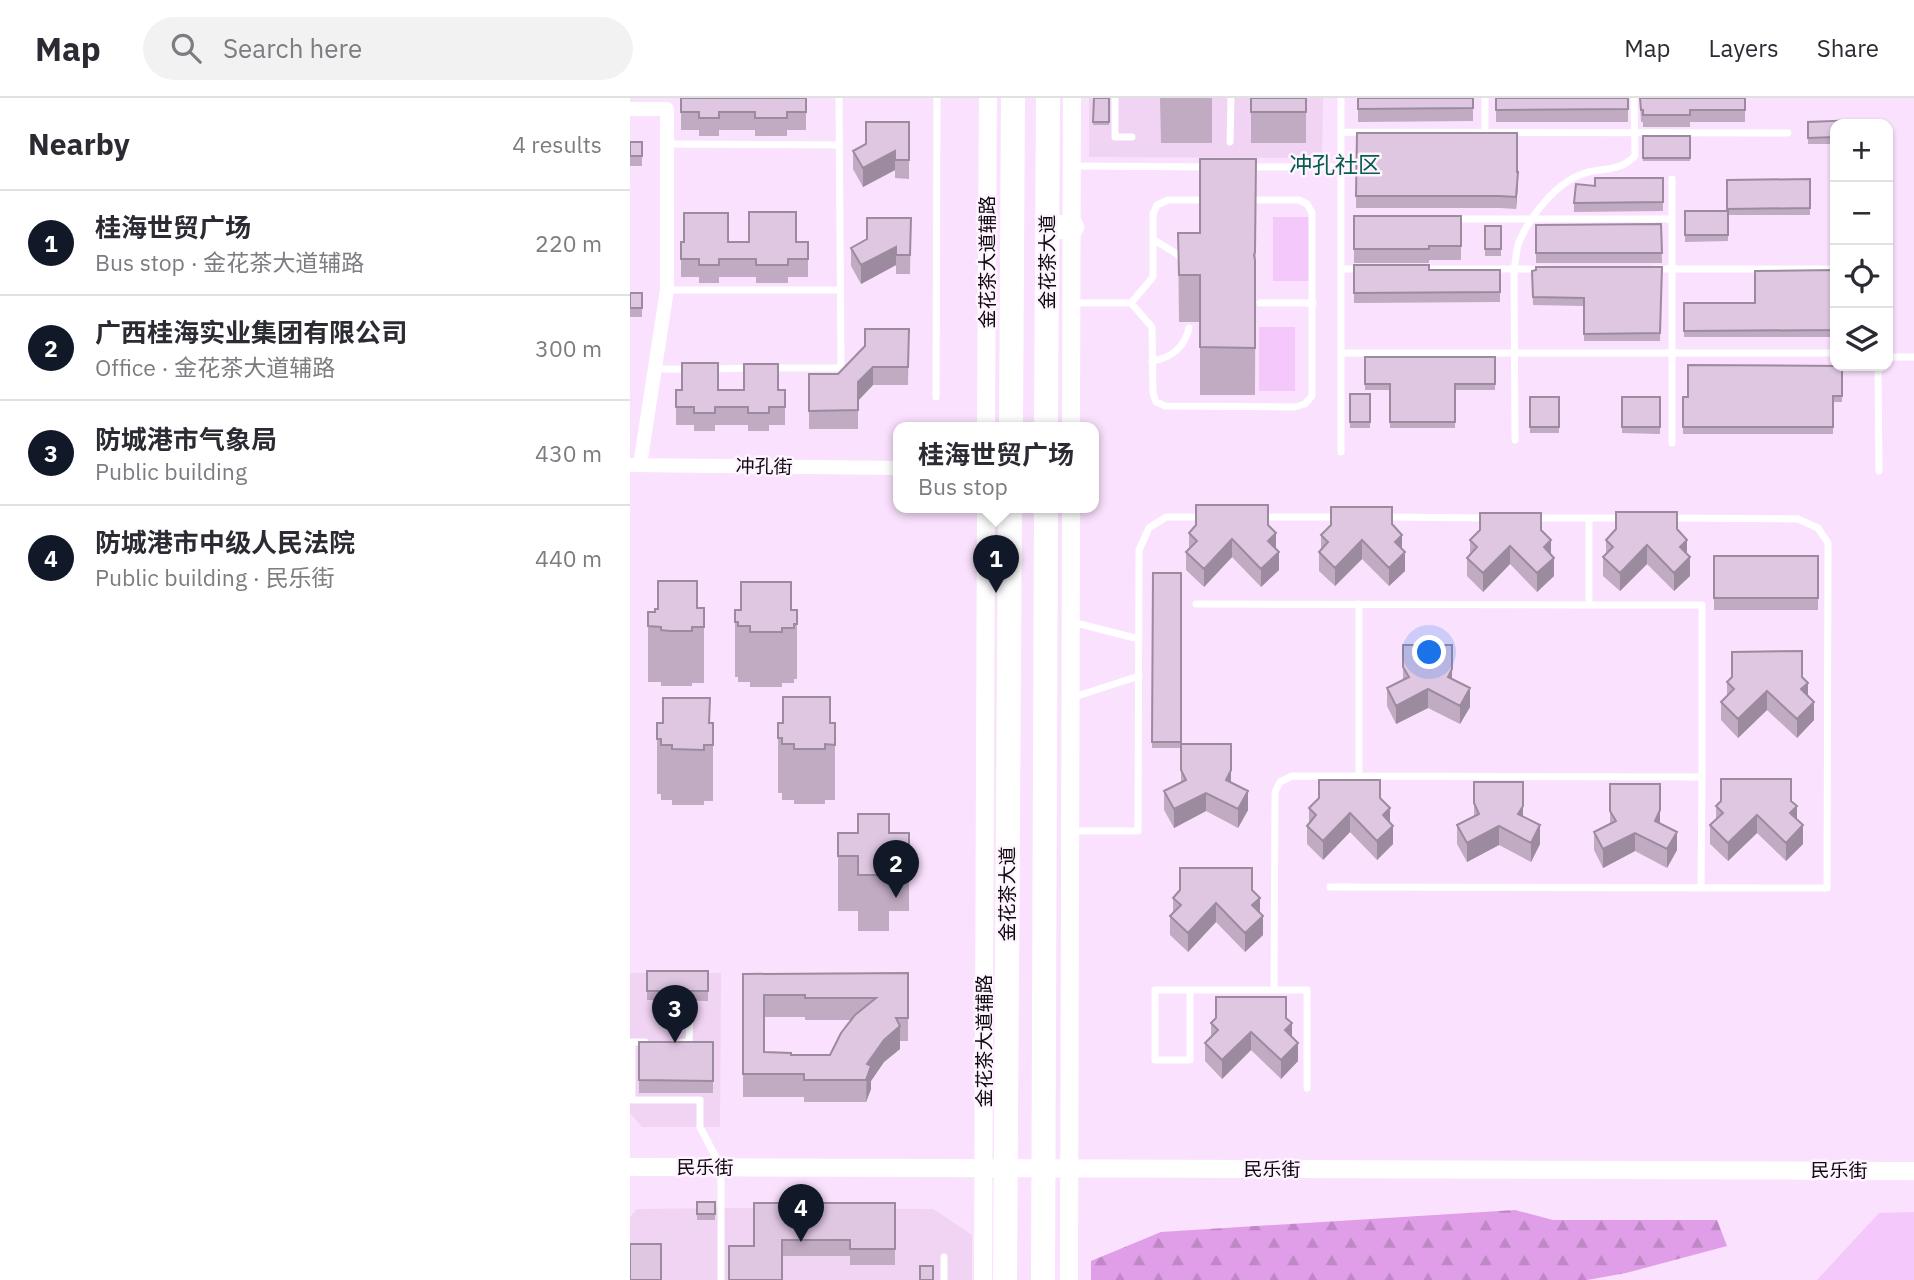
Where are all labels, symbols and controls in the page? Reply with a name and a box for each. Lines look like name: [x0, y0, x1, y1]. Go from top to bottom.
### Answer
search box: [143, 17, 633, 80]
text: Map: [35, 27, 101, 70]
icon: search: [167, 29, 205, 67]
text: Search here: [223, 31, 362, 65]
text: Map: [1624, 32, 1671, 64]
text: Layers: [1709, 32, 1779, 64]
text: Share: [1817, 32, 1879, 64]
map controls: [1830, 119, 1893, 371]
button: +: [1830, 119, 1893, 182]
text: Nearby: [28, 124, 130, 163]
text: 4 results: [512, 129, 602, 159]
district label: 冲孔社区: [1289, 149, 1381, 179]
button: −: [1830, 182, 1893, 245]
street label: 金花茶大道辅路: [975, 195, 999, 329]
text: 桂海世贸广场: [95, 210, 251, 244]
street label: 金花茶大道: [1035, 214, 1059, 310]
text: 1: [44, 228, 58, 258]
text: 220 m: [535, 228, 602, 258]
button: locate: [1830, 245, 1893, 308]
text: Bus stop · 金花茶大道辅路: [95, 247, 364, 277]
button: layers: [1830, 308, 1893, 371]
text: 广西桂海实业集团有限公司: [95, 315, 407, 349]
text: 2: [44, 333, 58, 363]
text: 300 m: [535, 333, 602, 363]
text: Office · 金花茶大道辅路: [95, 352, 335, 382]
text: 防城港市气象局: [95, 422, 277, 456]
popup: [893, 422, 1099, 513]
text: 桂海世贸广场: [918, 437, 1074, 471]
text: 3: [44, 438, 58, 468]
text: 430 m: [535, 438, 602, 468]
street label: 冲孔街: [735, 454, 793, 478]
text: Public building: [95, 456, 247, 486]
text: Bus stop: [918, 471, 1008, 501]
text: 防城港市中级人民法院: [95, 525, 355, 559]
pin: 1: [973, 535, 1019, 593]
text: 4: [44, 543, 58, 573]
text: 440 m: [535, 543, 602, 573]
text: Public building · 民乐街: [95, 562, 334, 592]
your location: [1412, 635, 1446, 669]
pin: 2: [873, 840, 919, 898]
street label: 金花茶大道: [995, 846, 1019, 942]
street label: 金花茶大道辅路: [972, 974, 996, 1108]
pin: 3: [652, 985, 698, 1043]
street label: 民乐街: [676, 1155, 734, 1179]
street label: 民乐街: [1243, 1157, 1301, 1181]
street label: 民乐街: [1810, 1158, 1868, 1182]
pin: 4: [778, 1184, 824, 1242]

